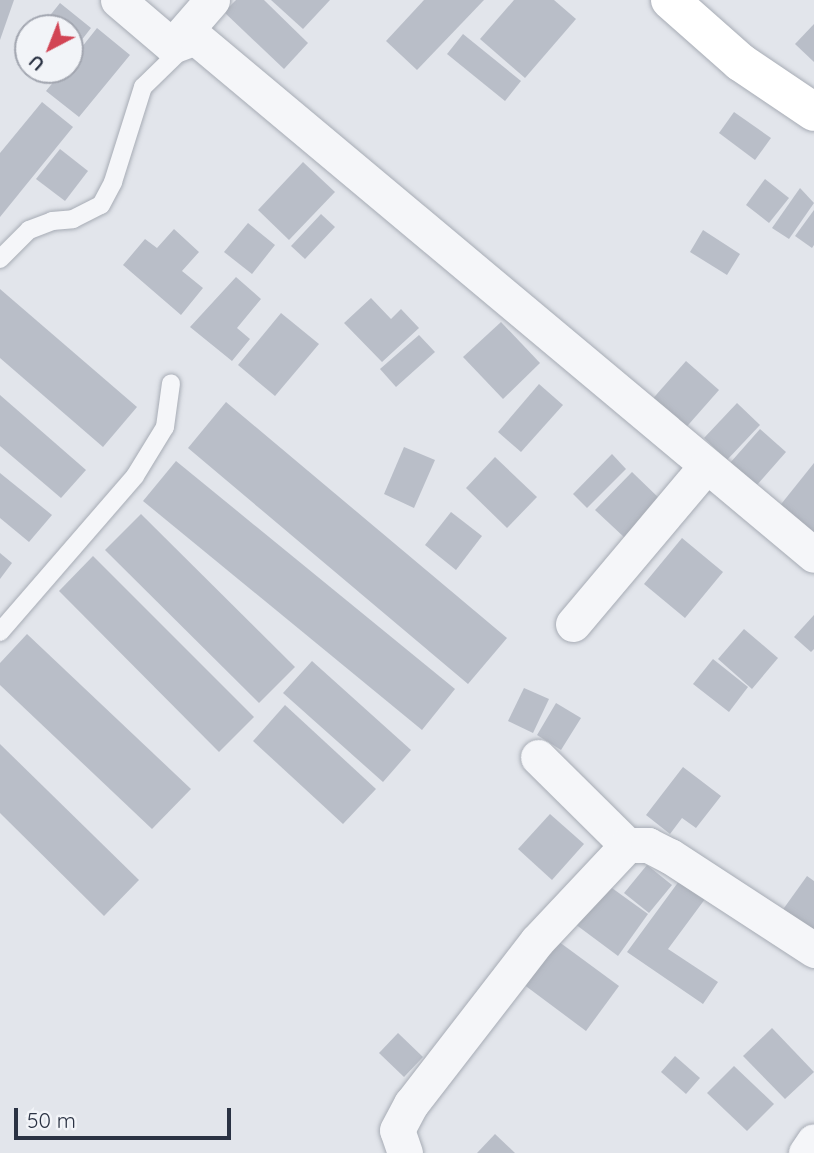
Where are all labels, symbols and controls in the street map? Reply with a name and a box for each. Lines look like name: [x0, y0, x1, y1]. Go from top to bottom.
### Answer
north arrow: [14, 14, 84, 84]
text: U: [23, 50, 49, 77]
scale bar: [18, 1094, 234, 1138]
text: 50 m: [27, 1107, 76, 1133]

